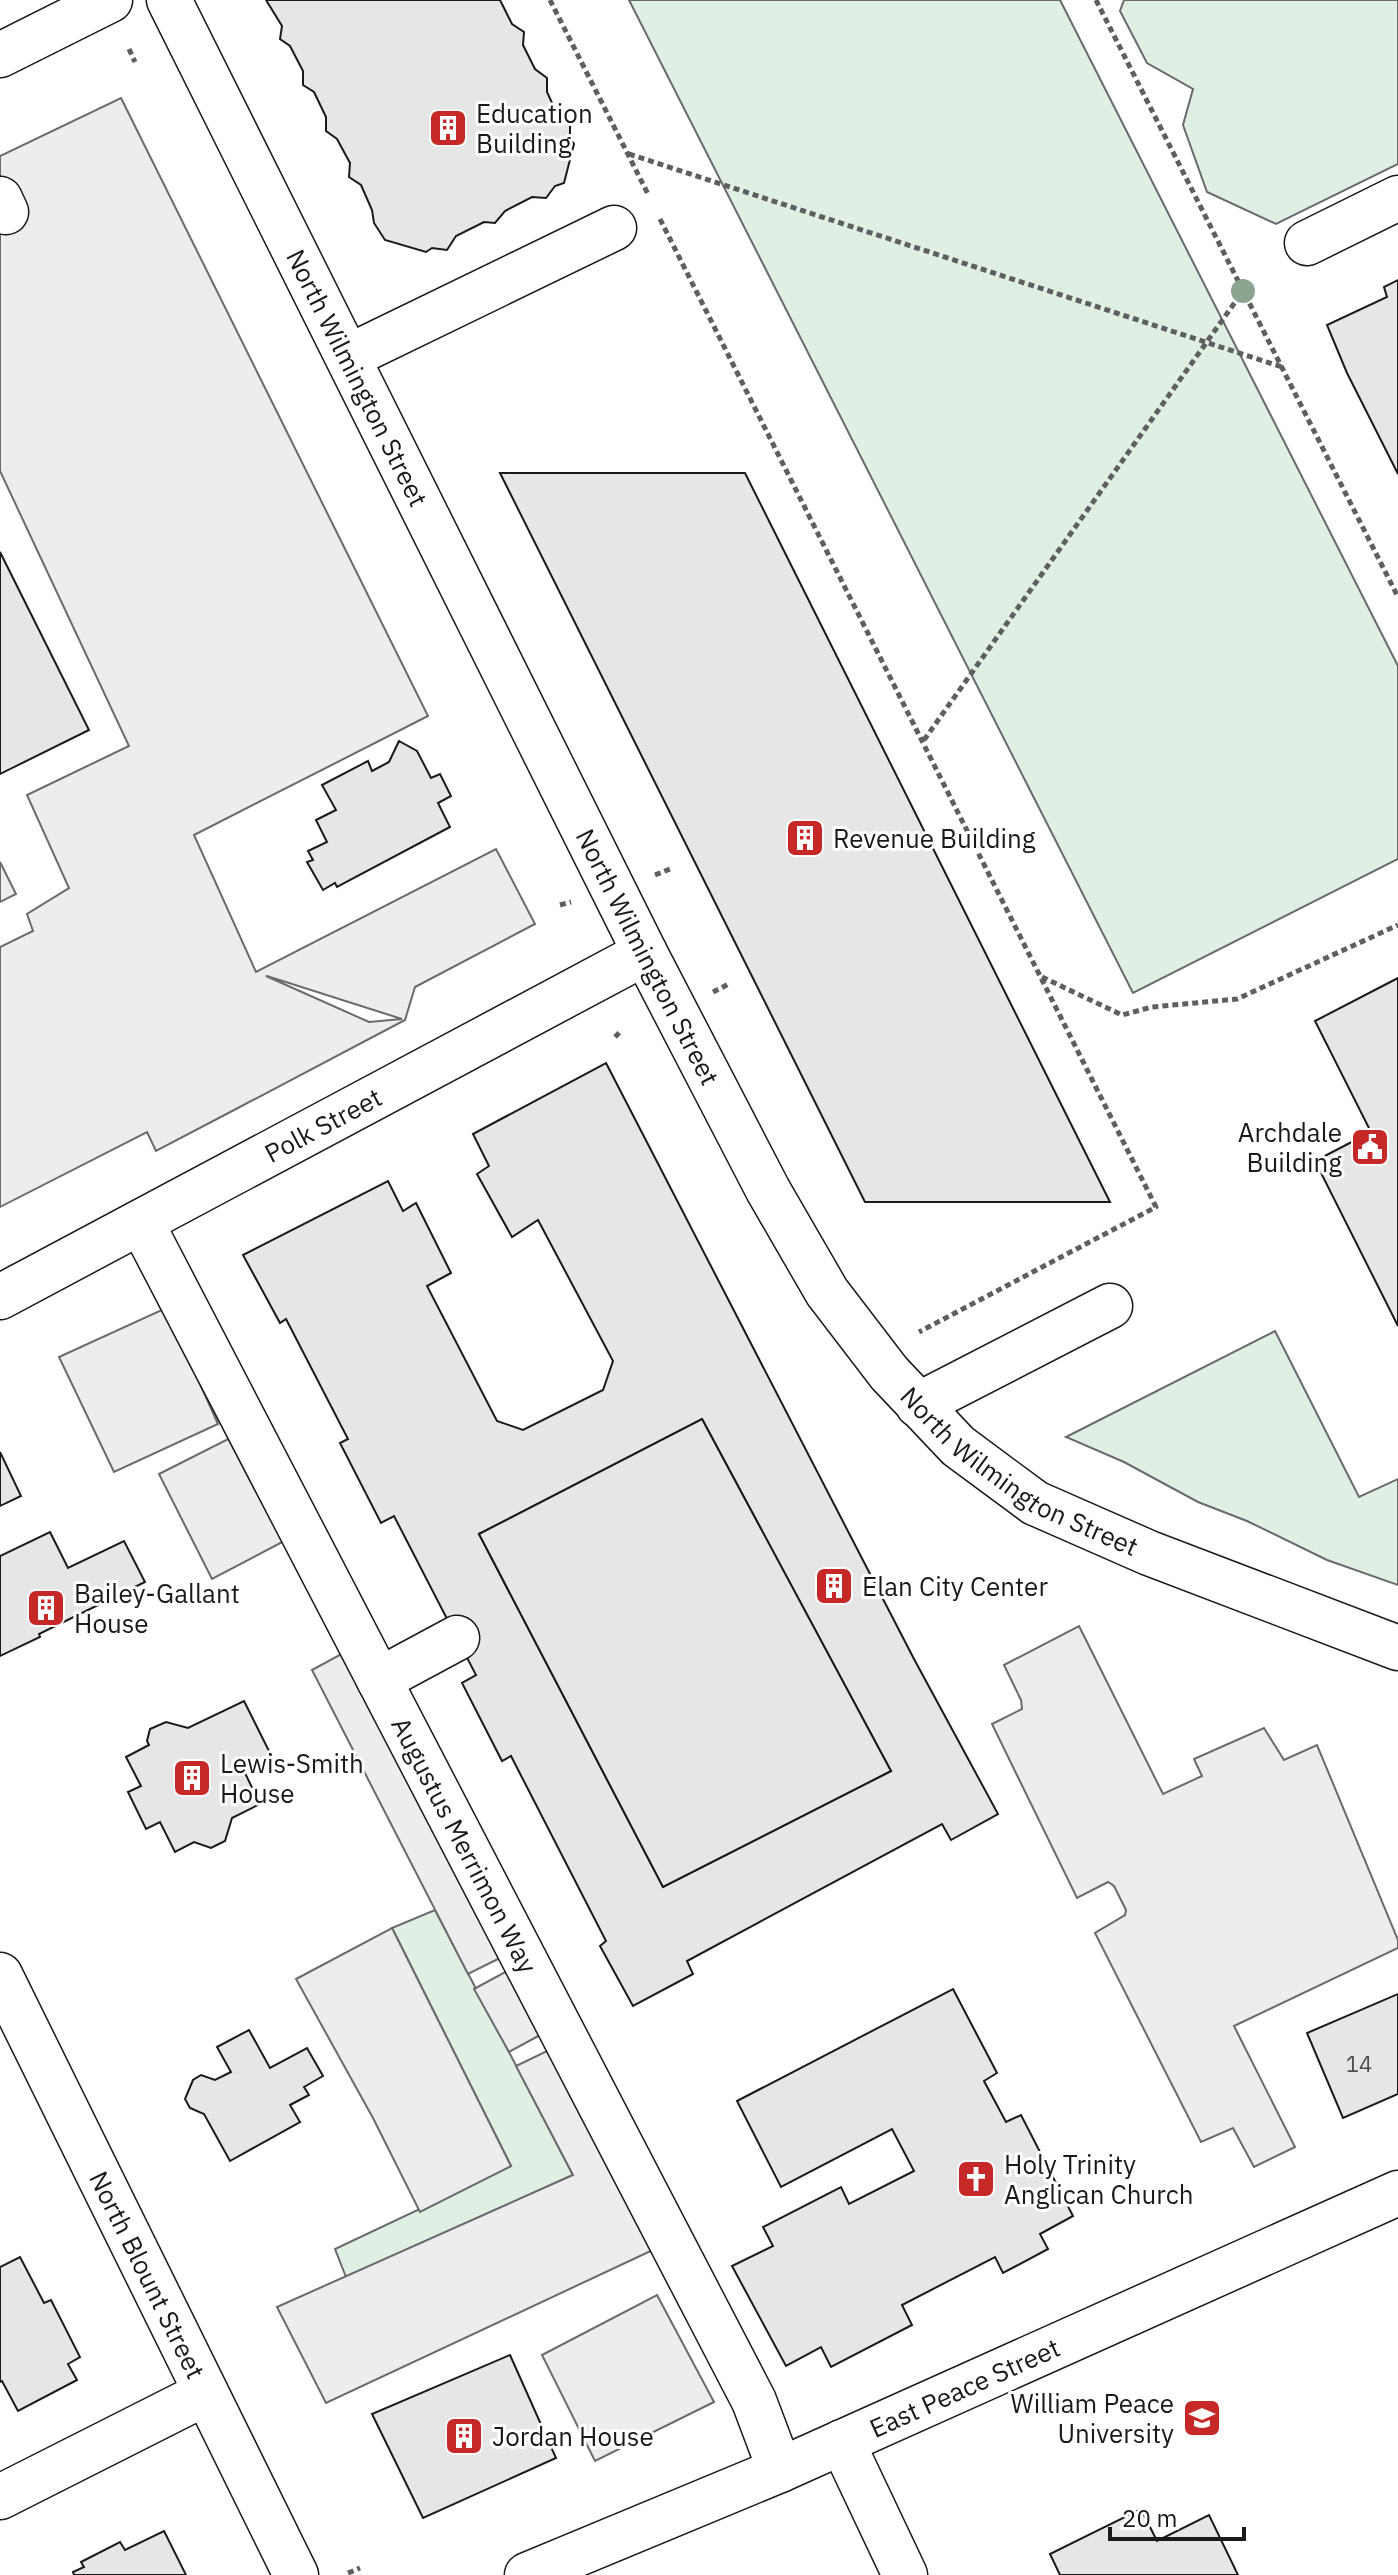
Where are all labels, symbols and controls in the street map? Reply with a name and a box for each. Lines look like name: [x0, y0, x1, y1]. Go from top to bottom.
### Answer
place label: Education Building: [476, 96, 593, 160]
building icon: Education Building: [427, 107, 469, 149]
street label: North Wilmington Street: [279, 243, 436, 512]
building icon: Revenue Building: [784, 817, 826, 859]
place label: Revenue Building: [833, 821, 1036, 855]
street label: North Wilmington Street: [569, 823, 727, 1091]
street label: Polk Street: [258, 1080, 387, 1170]
place label: Archdale Building: [1238, 1115, 1342, 1179]
public building icon: Archdale Building: [1349, 1126, 1391, 1168]
street label: North Wilmington Street: [893, 1379, 1144, 1563]
building icon: Elan City Center: [813, 1565, 855, 1607]
place label: Elan City Center: [862, 1569, 1048, 1603]
place label: Bailey-Gallant House: [74, 1576, 240, 1640]
building icon: Bailey-Gallant House: [25, 1587, 67, 1629]
street label: Augustus Merrimon Way: [384, 1711, 545, 1979]
place label: Lewis-Smith House: [220, 1746, 364, 1810]
building icon: Lewis-Smith House: [171, 1757, 213, 1799]
house number: 14: [1346, 2049, 1372, 2078]
place label: Holy Trinity Anglican Church: [1004, 2147, 1194, 2211]
church icon: Holy Trinity Anglican Church: [955, 2158, 997, 2200]
street label: North Blount Street: [82, 2165, 213, 2384]
street label: East Peace Street: [864, 2330, 1065, 2445]
place label: William Peace University: [1011, 2386, 1174, 2450]
school or university icon: William Peace University: [1181, 2397, 1223, 2439]
building icon: Jordan House: [443, 2415, 485, 2457]
place label: Jordan House: [492, 2419, 654, 2453]
scale bar: [1110, 2491, 1244, 2541]
text: 20 m: [1122, 2502, 1177, 2534]

